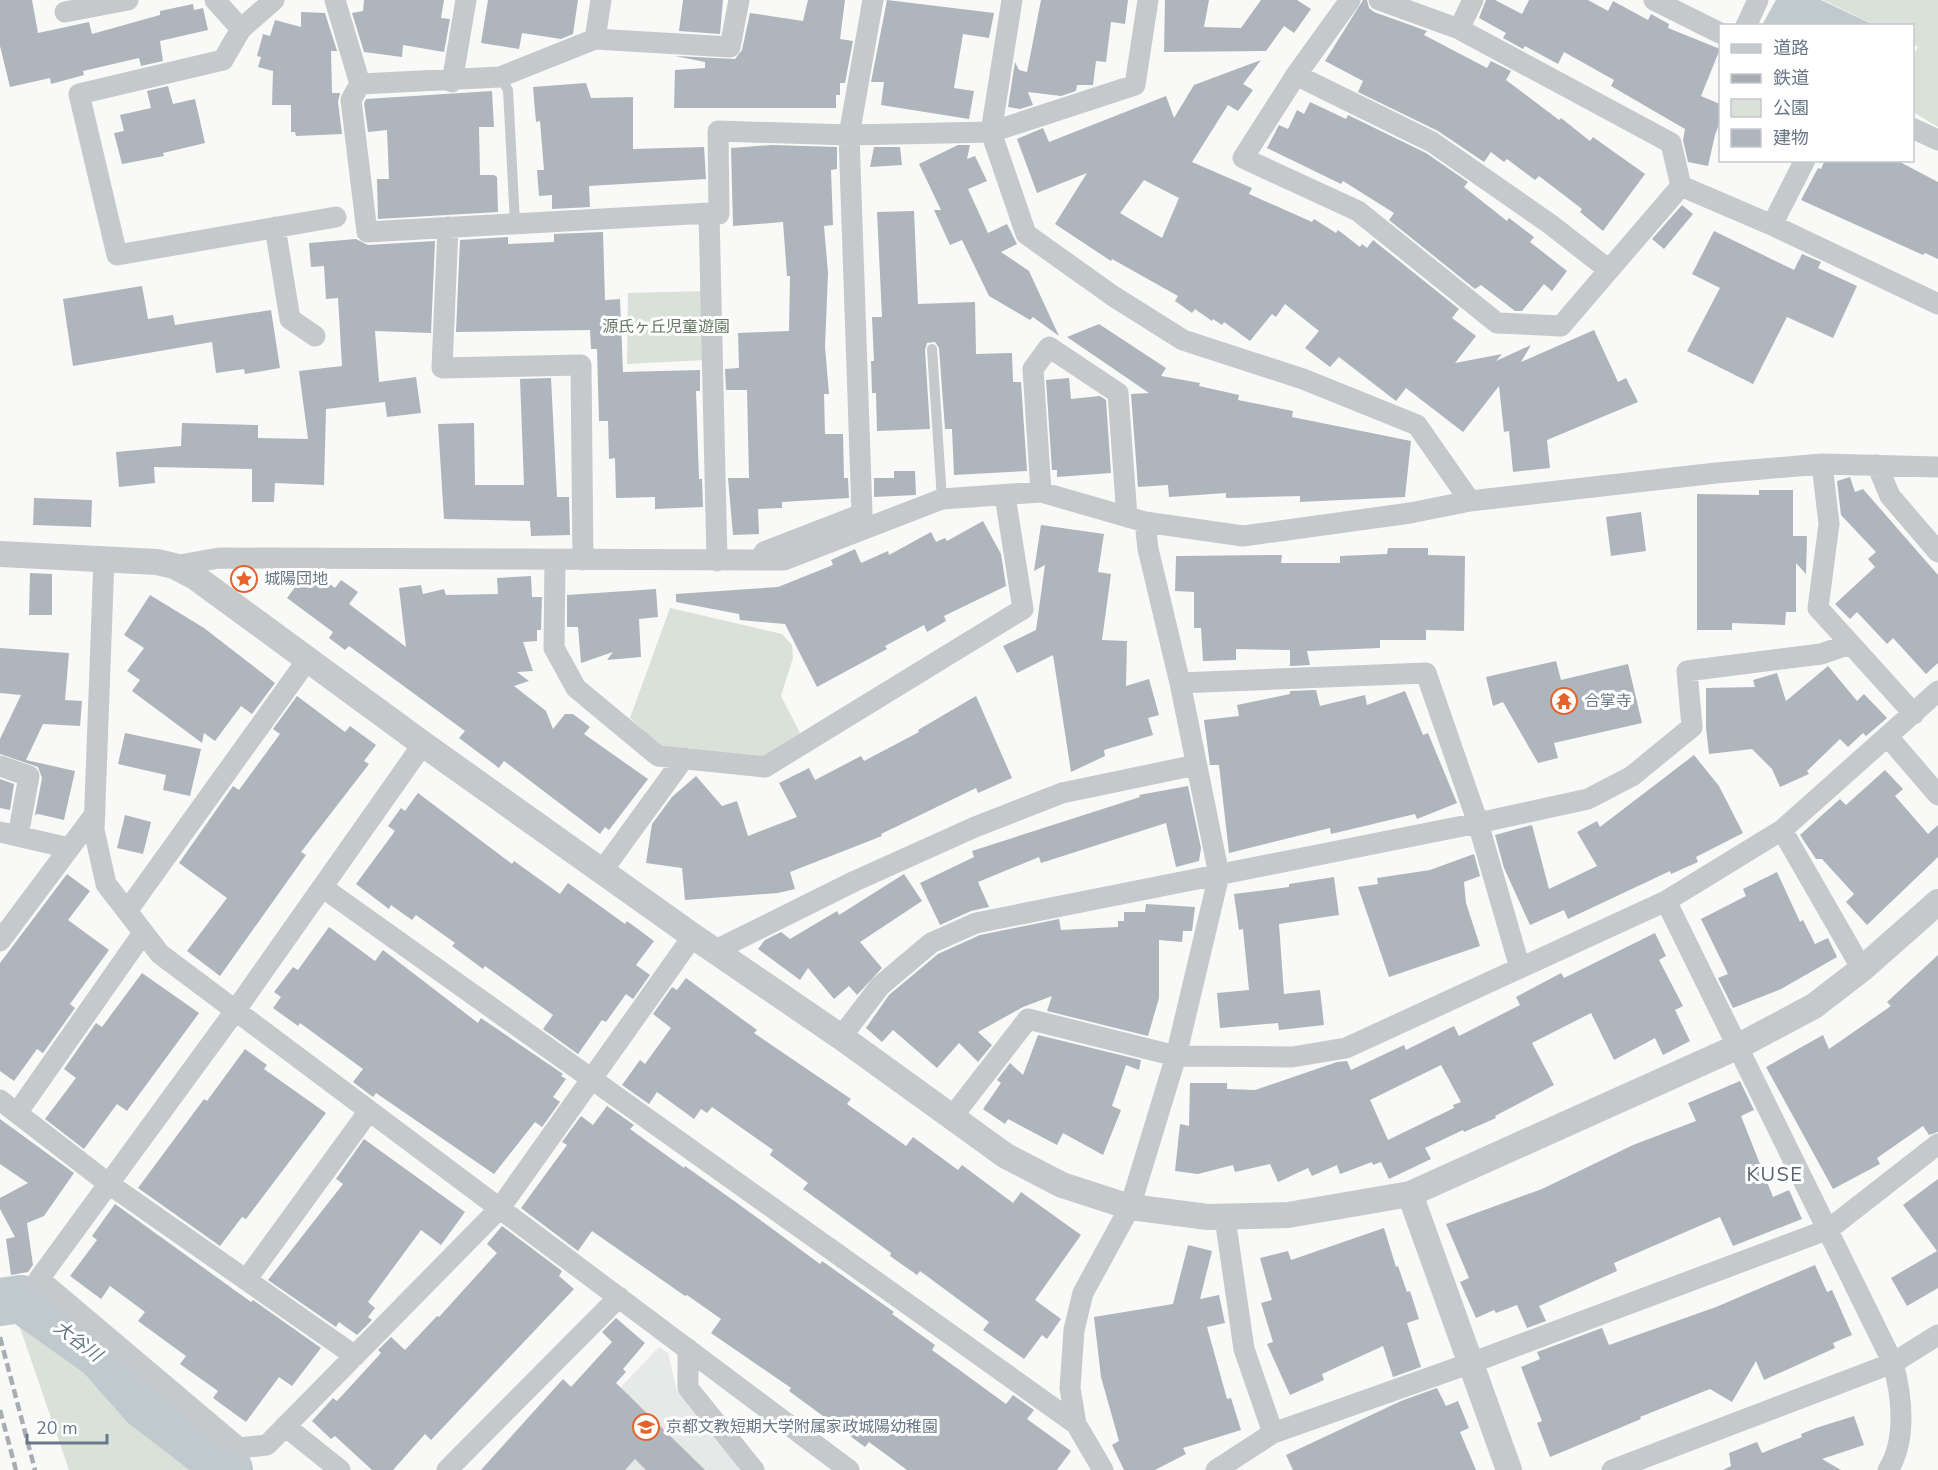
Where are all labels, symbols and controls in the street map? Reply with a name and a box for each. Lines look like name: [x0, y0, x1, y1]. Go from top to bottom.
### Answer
legend: [1719, 24, 1914, 162]
text: 道路: [1773, 36, 1809, 60]
text: 鉄道: [1773, 66, 1809, 90]
text: 公園: [1773, 96, 1809, 120]
text: 建物: [1773, 126, 1809, 150]
park label: 源氏ヶ丘児童遊園: [602, 316, 730, 338]
place icon: 城陽団地: [229, 564, 259, 594]
place label: 城陽団地: [264, 568, 328, 590]
temple icon: 合掌寺: [1549, 686, 1579, 716]
place label: 合掌寺: [1584, 690, 1632, 712]
district label: KUSE: [1747, 1161, 1803, 1188]
water label: 大谷川: [49, 1315, 108, 1368]
scale bar: [27, 1407, 106, 1445]
school or university icon: 京都文教短期大学附属家政城陽幼稚園: [631, 1412, 661, 1442]
text: 20 m: [36, 1416, 78, 1440]
place label: 京都文教短期大学附属家政城陽幼稚園: [666, 1416, 938, 1438]

